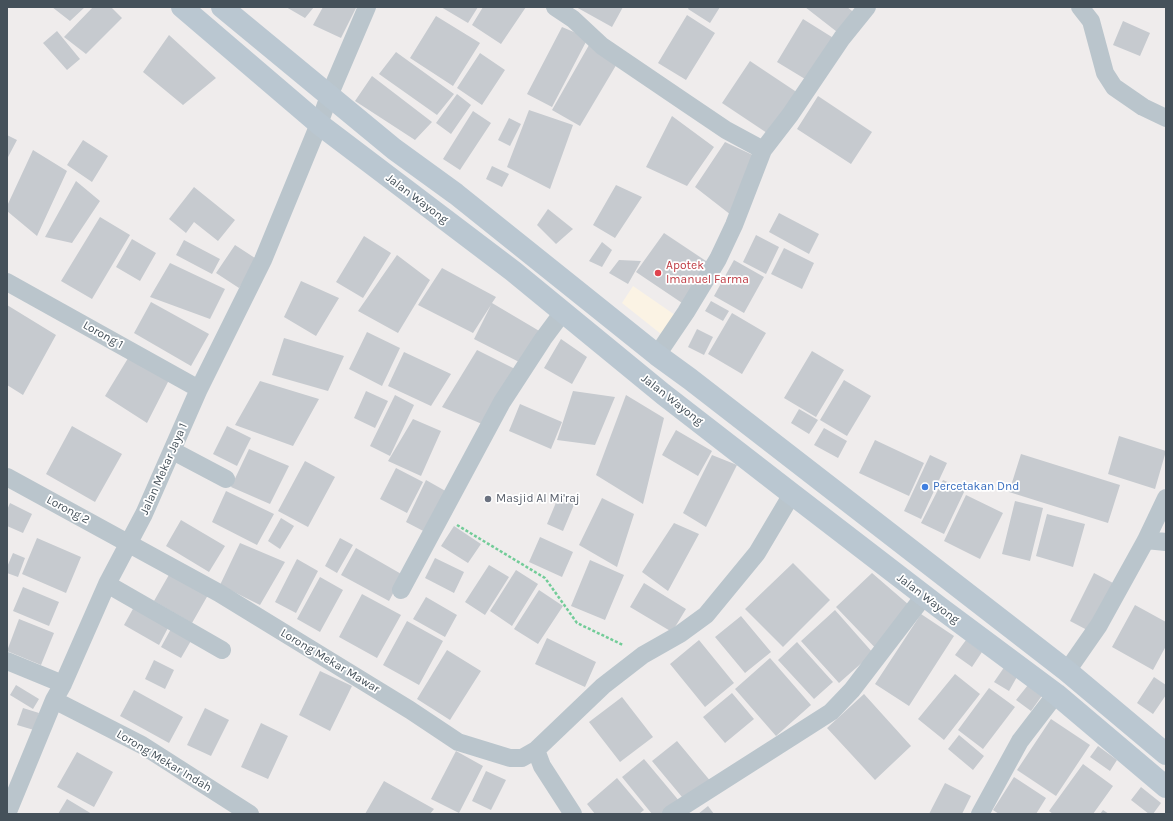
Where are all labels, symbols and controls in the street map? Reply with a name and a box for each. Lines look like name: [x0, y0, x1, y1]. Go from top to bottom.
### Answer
street label: Jalan Wayong: [383, 171, 451, 227]
place label: Apotek Imanuel Farma: [666, 259, 749, 287]
marker: Apotek Imanuel Farma: [653, 268, 663, 278]
street label: Lorong 1: [80, 318, 126, 352]
street label: Jalan Wayong: [638, 371, 706, 429]
street label: Jalan Mekar Jaya 1: [137, 421, 191, 517]
place label: Percetakan Dnd: [933, 480, 1019, 494]
marker: Percetakan Dnd: [920, 482, 930, 492]
place label: Masjid Al Mi'raj: [496, 492, 580, 506]
street label: Lorong 2: [44, 493, 92, 527]
marker: Masjid Al Mi'raj: [483, 494, 493, 504]
street label: Jalan Wayong: [894, 571, 962, 627]
street label: Lorong Mekar Mawar: [278, 626, 382, 696]
street label: Lorong Mekar Indah: [114, 727, 214, 795]

